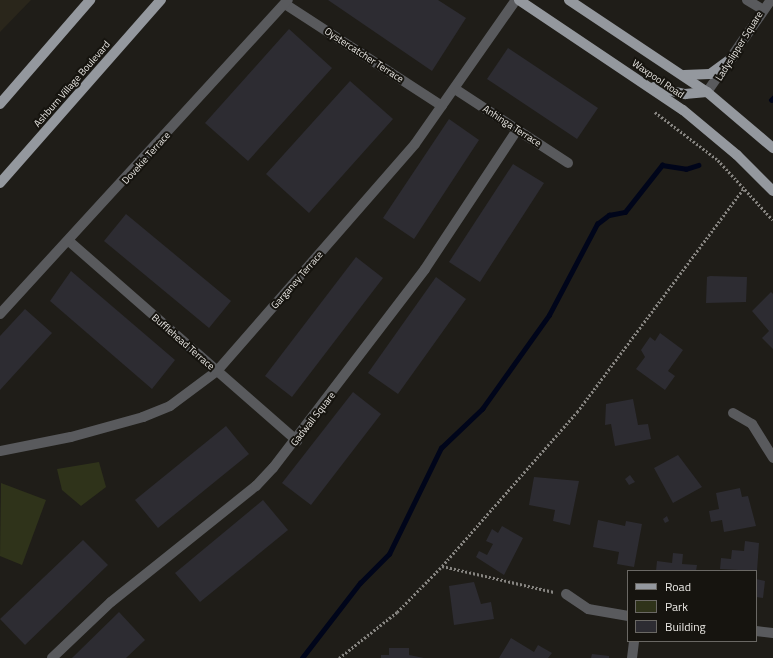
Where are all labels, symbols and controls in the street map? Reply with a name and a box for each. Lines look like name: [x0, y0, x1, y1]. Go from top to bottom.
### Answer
street label: Ladyslipper Square: [713, 9, 765, 83]
street label: Oystercatcher Terrace: [322, 25, 406, 85]
street label: Ashburn Village Boulevard: [31, 39, 113, 129]
street label: Waxpool Road: [630, 57, 686, 101]
street label: Anhinga Terrace: [481, 103, 543, 149]
street label: Dovekie Terrace: [119, 129, 173, 187]
street label: Garganey Terrace: [269, 249, 325, 311]
street label: Bufflehead Terrace: [149, 312, 217, 372]
street label: Gadwall Square: [288, 390, 338, 448]
legend: [627, 570, 757, 642]
text: Road: [665, 577, 691, 596]
text: Park: [665, 597, 688, 616]
text: Building: [665, 617, 706, 636]

